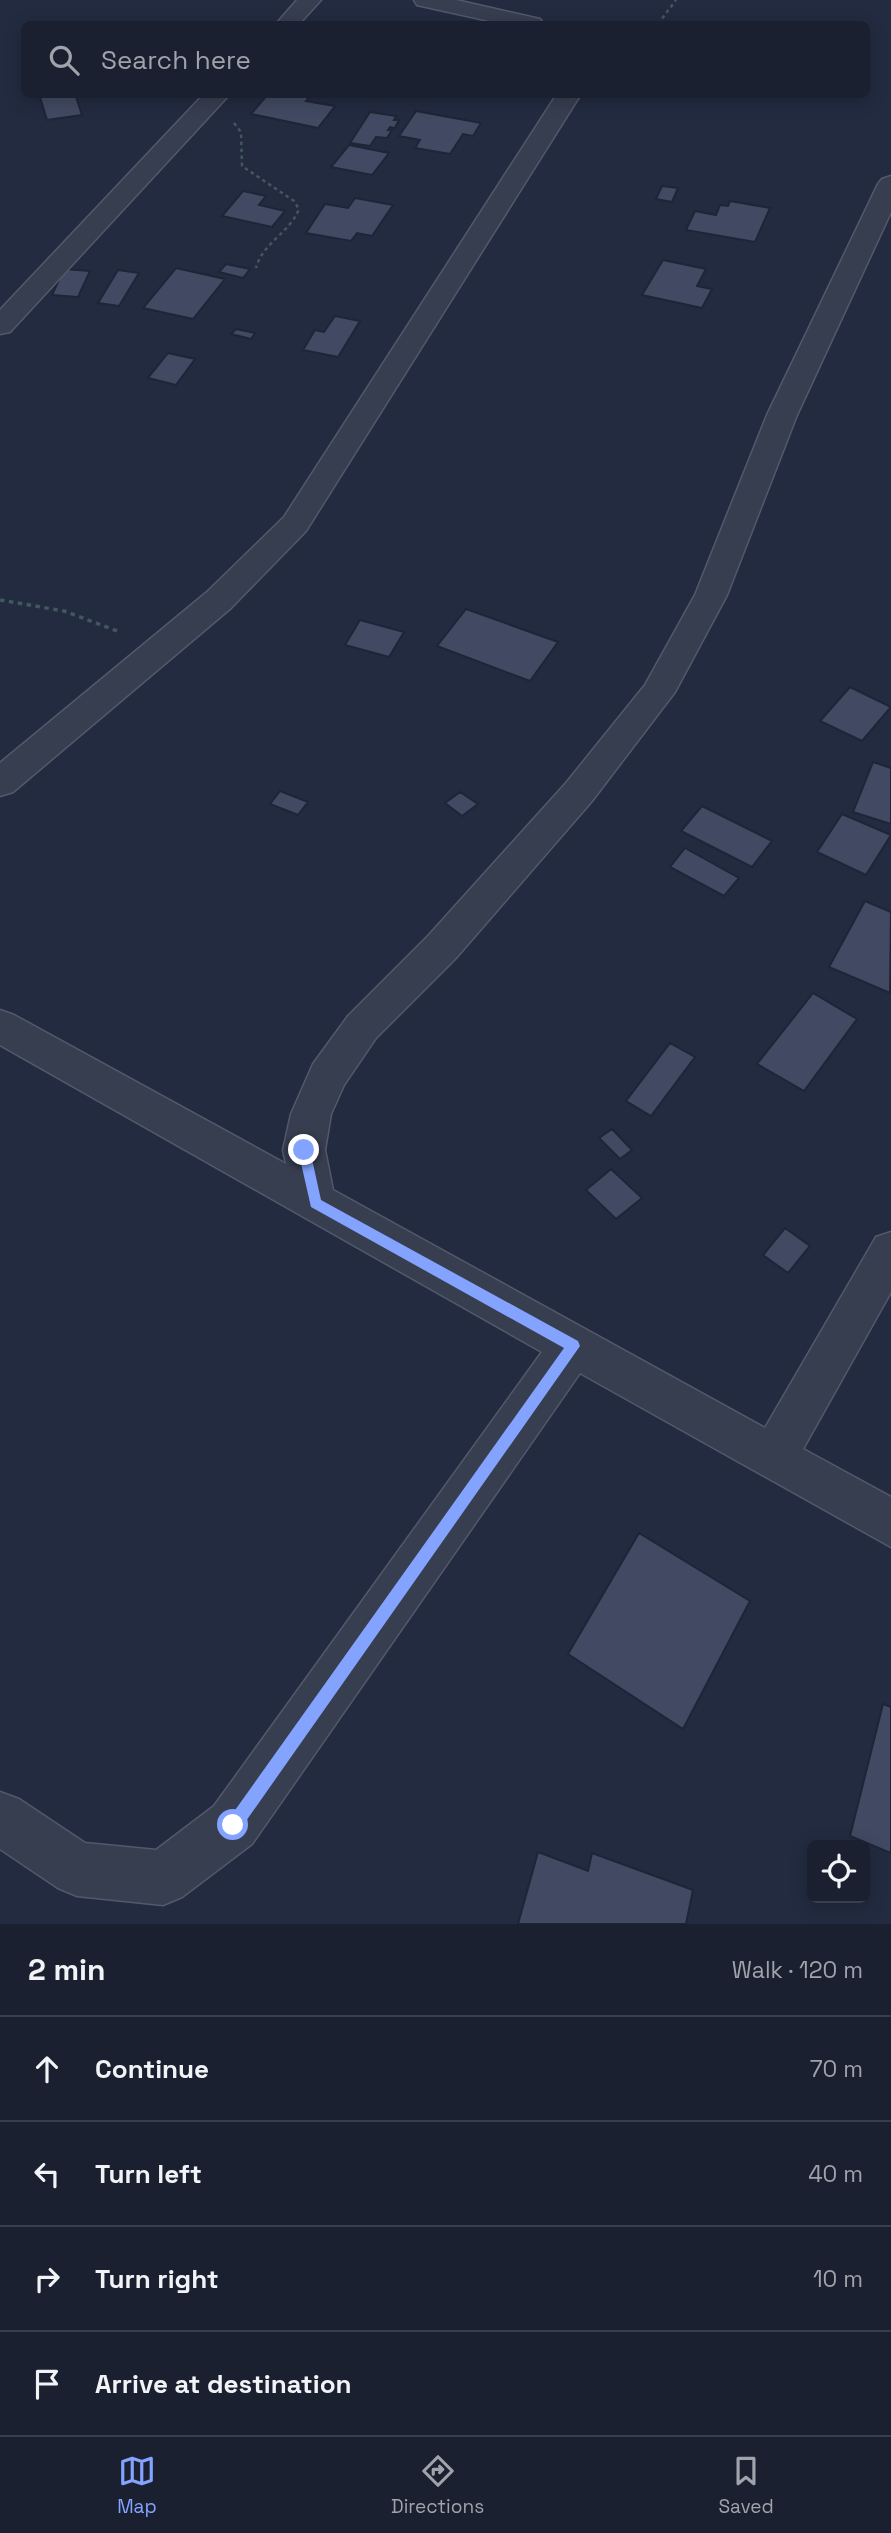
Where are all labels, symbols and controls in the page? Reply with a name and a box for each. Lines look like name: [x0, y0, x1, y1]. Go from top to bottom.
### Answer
search box: [21, 21, 870, 98]
icon: search: [45, 41, 83, 79]
text: Search here: [101, 43, 251, 77]
route end: [288, 1134, 319, 1165]
route start: [217, 1809, 248, 1840]
map controls: [807, 1840, 870, 1903]
button: locate: [807, 1840, 870, 1903]
text: 2 min: [28, 1950, 106, 1989]
text: Walk · 120 m: [732, 1955, 863, 1985]
icon: ahead: [28, 2050, 66, 2088]
text: Continue: [95, 2052, 209, 2086]
text: 70 m: [810, 2054, 863, 2084]
icon: left: [28, 2155, 66, 2193]
text: Turn left: [95, 2157, 202, 2191]
text: 40 m: [808, 2159, 863, 2189]
icon: right: [28, 2260, 66, 2298]
text: Turn right: [95, 2262, 219, 2296]
text: 10 m: [813, 2264, 863, 2294]
icon: arrive: [28, 2365, 66, 2403]
text: Arrive at destination: [95, 2367, 352, 2401]
tab: Map: [117, 2452, 157, 2519]
tab: Directions: [391, 2452, 484, 2519]
tab: Saved: [718, 2452, 774, 2519]

